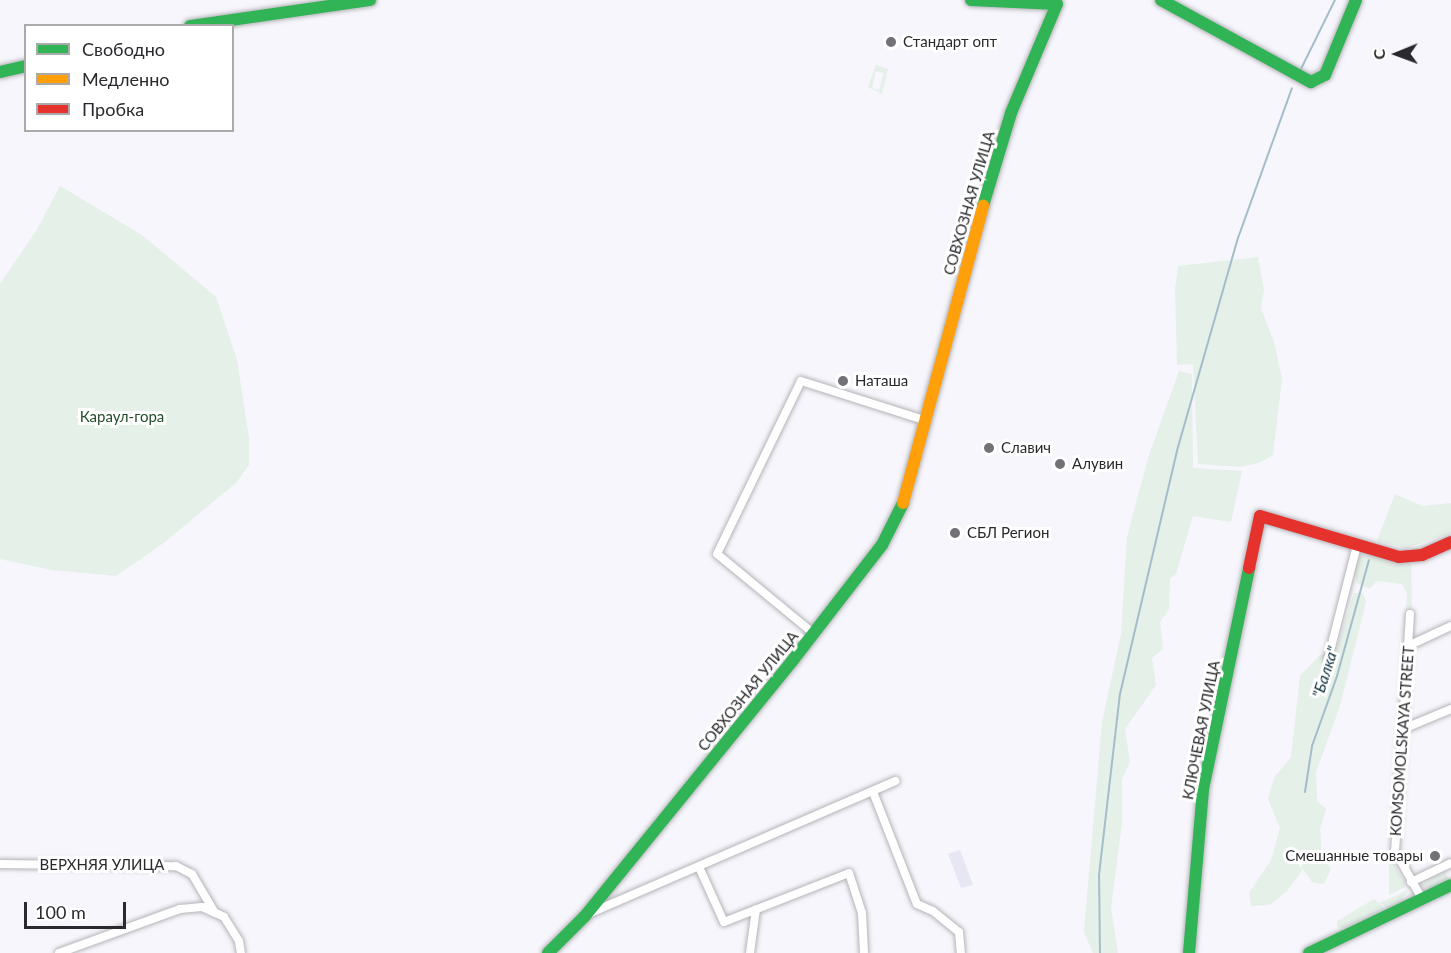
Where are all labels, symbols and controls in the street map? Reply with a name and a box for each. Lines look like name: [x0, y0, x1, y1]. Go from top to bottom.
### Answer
legend: [24, 24, 234, 132]
north arrow: [1367, 24, 1427, 84]
place label: Стандарт опт: [903, 33, 997, 51]
marker: Стандарт опт: [884, 35, 898, 49]
text: Свободно: [82, 38, 165, 60]
text: С: [1369, 49, 1388, 60]
text: Медленно: [82, 68, 170, 90]
text: Пробка: [82, 98, 144, 120]
street label: СОВХОЗНАЯ УЛИЦА: [940, 129, 998, 277]
place label: Наташа: [855, 372, 908, 390]
marker: Наташа: [836, 374, 850, 388]
park label: Караул-гора: [80, 408, 164, 426]
place label: Славич: [1001, 439, 1051, 457]
marker: Славич: [982, 441, 996, 455]
place label: Алувин: [1072, 455, 1123, 473]
marker: Алувин: [1053, 457, 1067, 471]
place label: СБЛ Регион: [967, 524, 1049, 542]
marker: СБЛ Регион: [948, 526, 962, 540]
street label: СОВХОЗНАЯ УЛИЦА: [694, 627, 802, 755]
water label: "Балка": [1308, 644, 1342, 700]
street label: KOMSOMOLSKAYA STREET: [1386, 645, 1418, 837]
street label: КЛЮЧЕВАЯ УЛИЦА: [1179, 659, 1223, 801]
place label: Смешанные товары: [1285, 847, 1423, 865]
marker: Смешанные товары: [1428, 849, 1442, 863]
street label: ВЕРХНЯЯ УЛИЦА: [40, 856, 164, 874]
scale bar: [27, 890, 129, 928]
text: 100 m: [35, 901, 86, 923]

